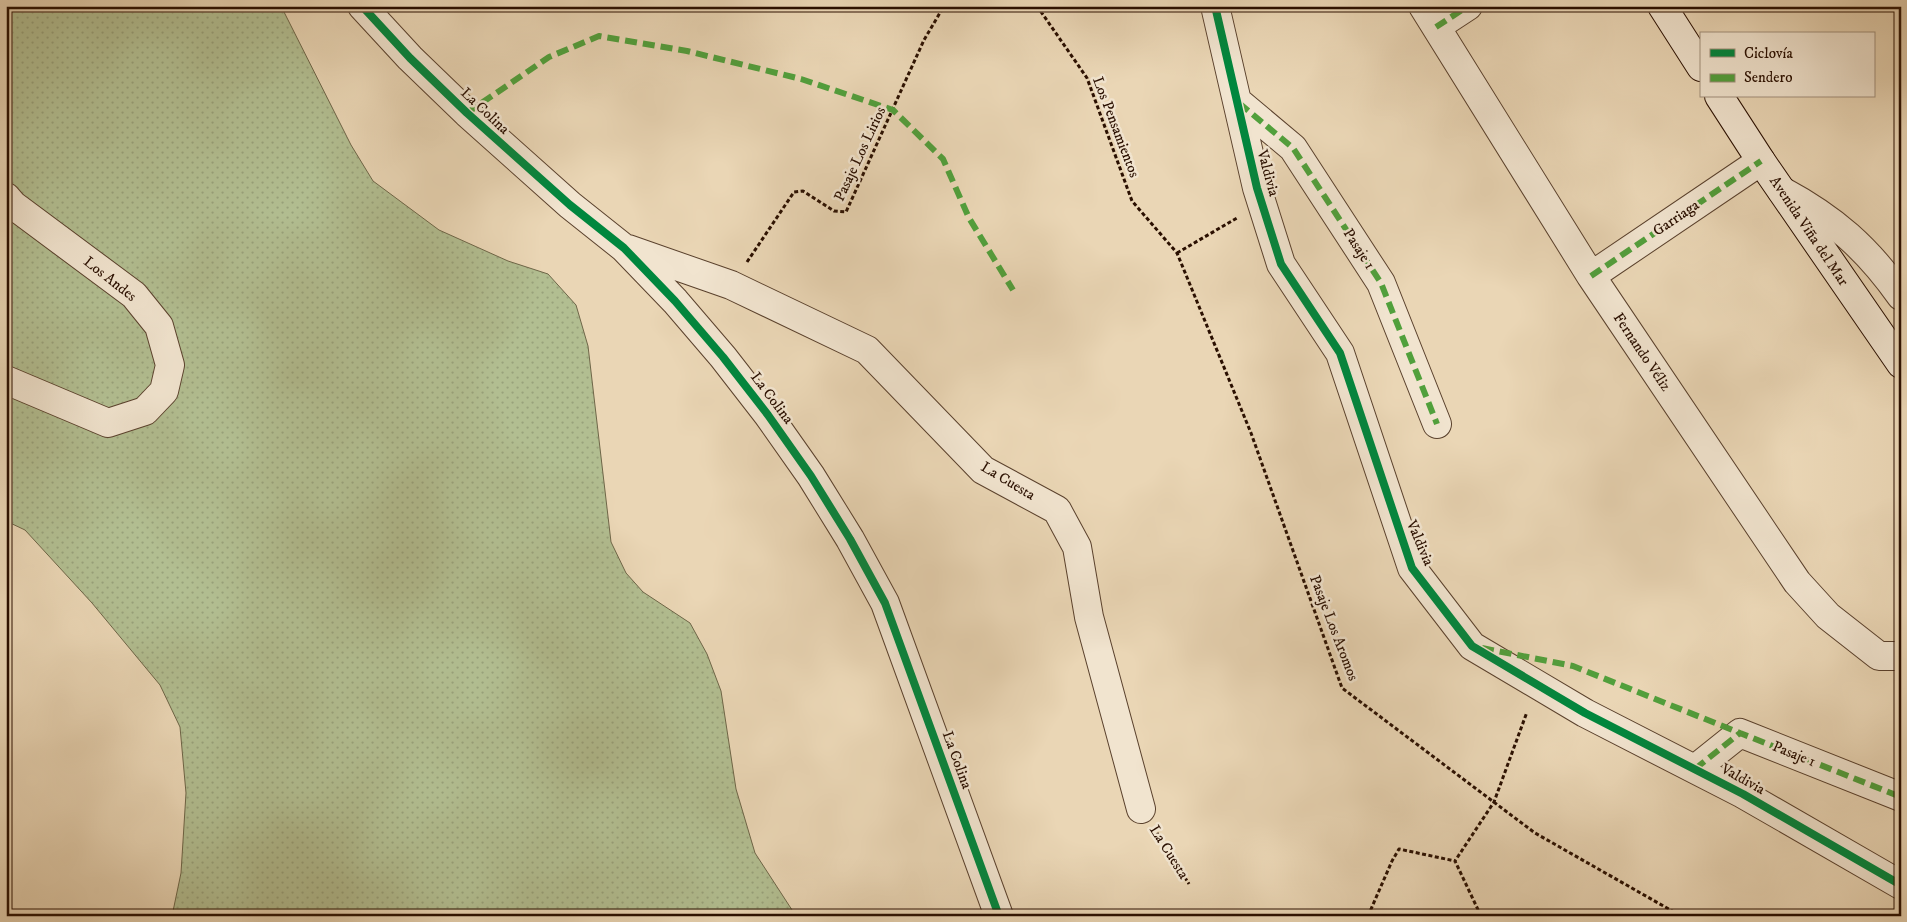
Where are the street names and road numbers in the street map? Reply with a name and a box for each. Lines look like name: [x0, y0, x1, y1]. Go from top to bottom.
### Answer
street label: Los Pensamientos: [1088, 74, 1144, 180]
street label: La Colina: [457, 84, 514, 139]
street label: Pasaje Los Lirios: [830, 104, 890, 204]
street label: Valdivia: [1252, 147, 1284, 199]
street label: Avenida Viña del Mar: [1765, 172, 1853, 290]
street label: Garriaga: [1649, 195, 1703, 240]
street label: Pasaje 1: [1339, 225, 1379, 273]
street label: Los Andes: [80, 252, 140, 306]
street label: Fernando Véliz: [1609, 309, 1675, 395]
street label: La Colina: [746, 368, 798, 428]
street label: La Cuesta: [977, 457, 1039, 505]
street label: Valdivia: [1402, 516, 1438, 569]
street label: Pasaje Los Aromos: [1305, 572, 1363, 684]
street label: La Colina: [938, 728, 976, 792]
street label: Pasaje 1: [1770, 737, 1818, 771]
street label: Valdivia: [1717, 759, 1769, 799]
street label: La Cuesta: [1145, 822, 1193, 883]

